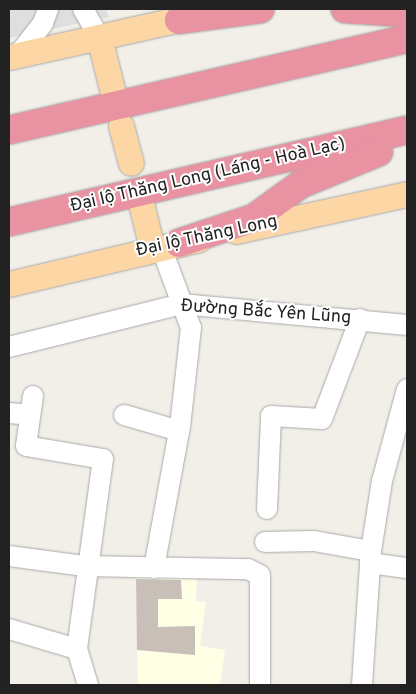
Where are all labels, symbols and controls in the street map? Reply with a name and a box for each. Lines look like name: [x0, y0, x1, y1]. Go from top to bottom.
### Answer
street label: Đại lộ Thăng Long (Láng - Hoà Lạc): [68, 134, 348, 218]
street label: Đại lộ Thăng Long: [134, 211, 280, 263]
street label: Đường Bắc Yên Lũng: [180, 296, 352, 330]

